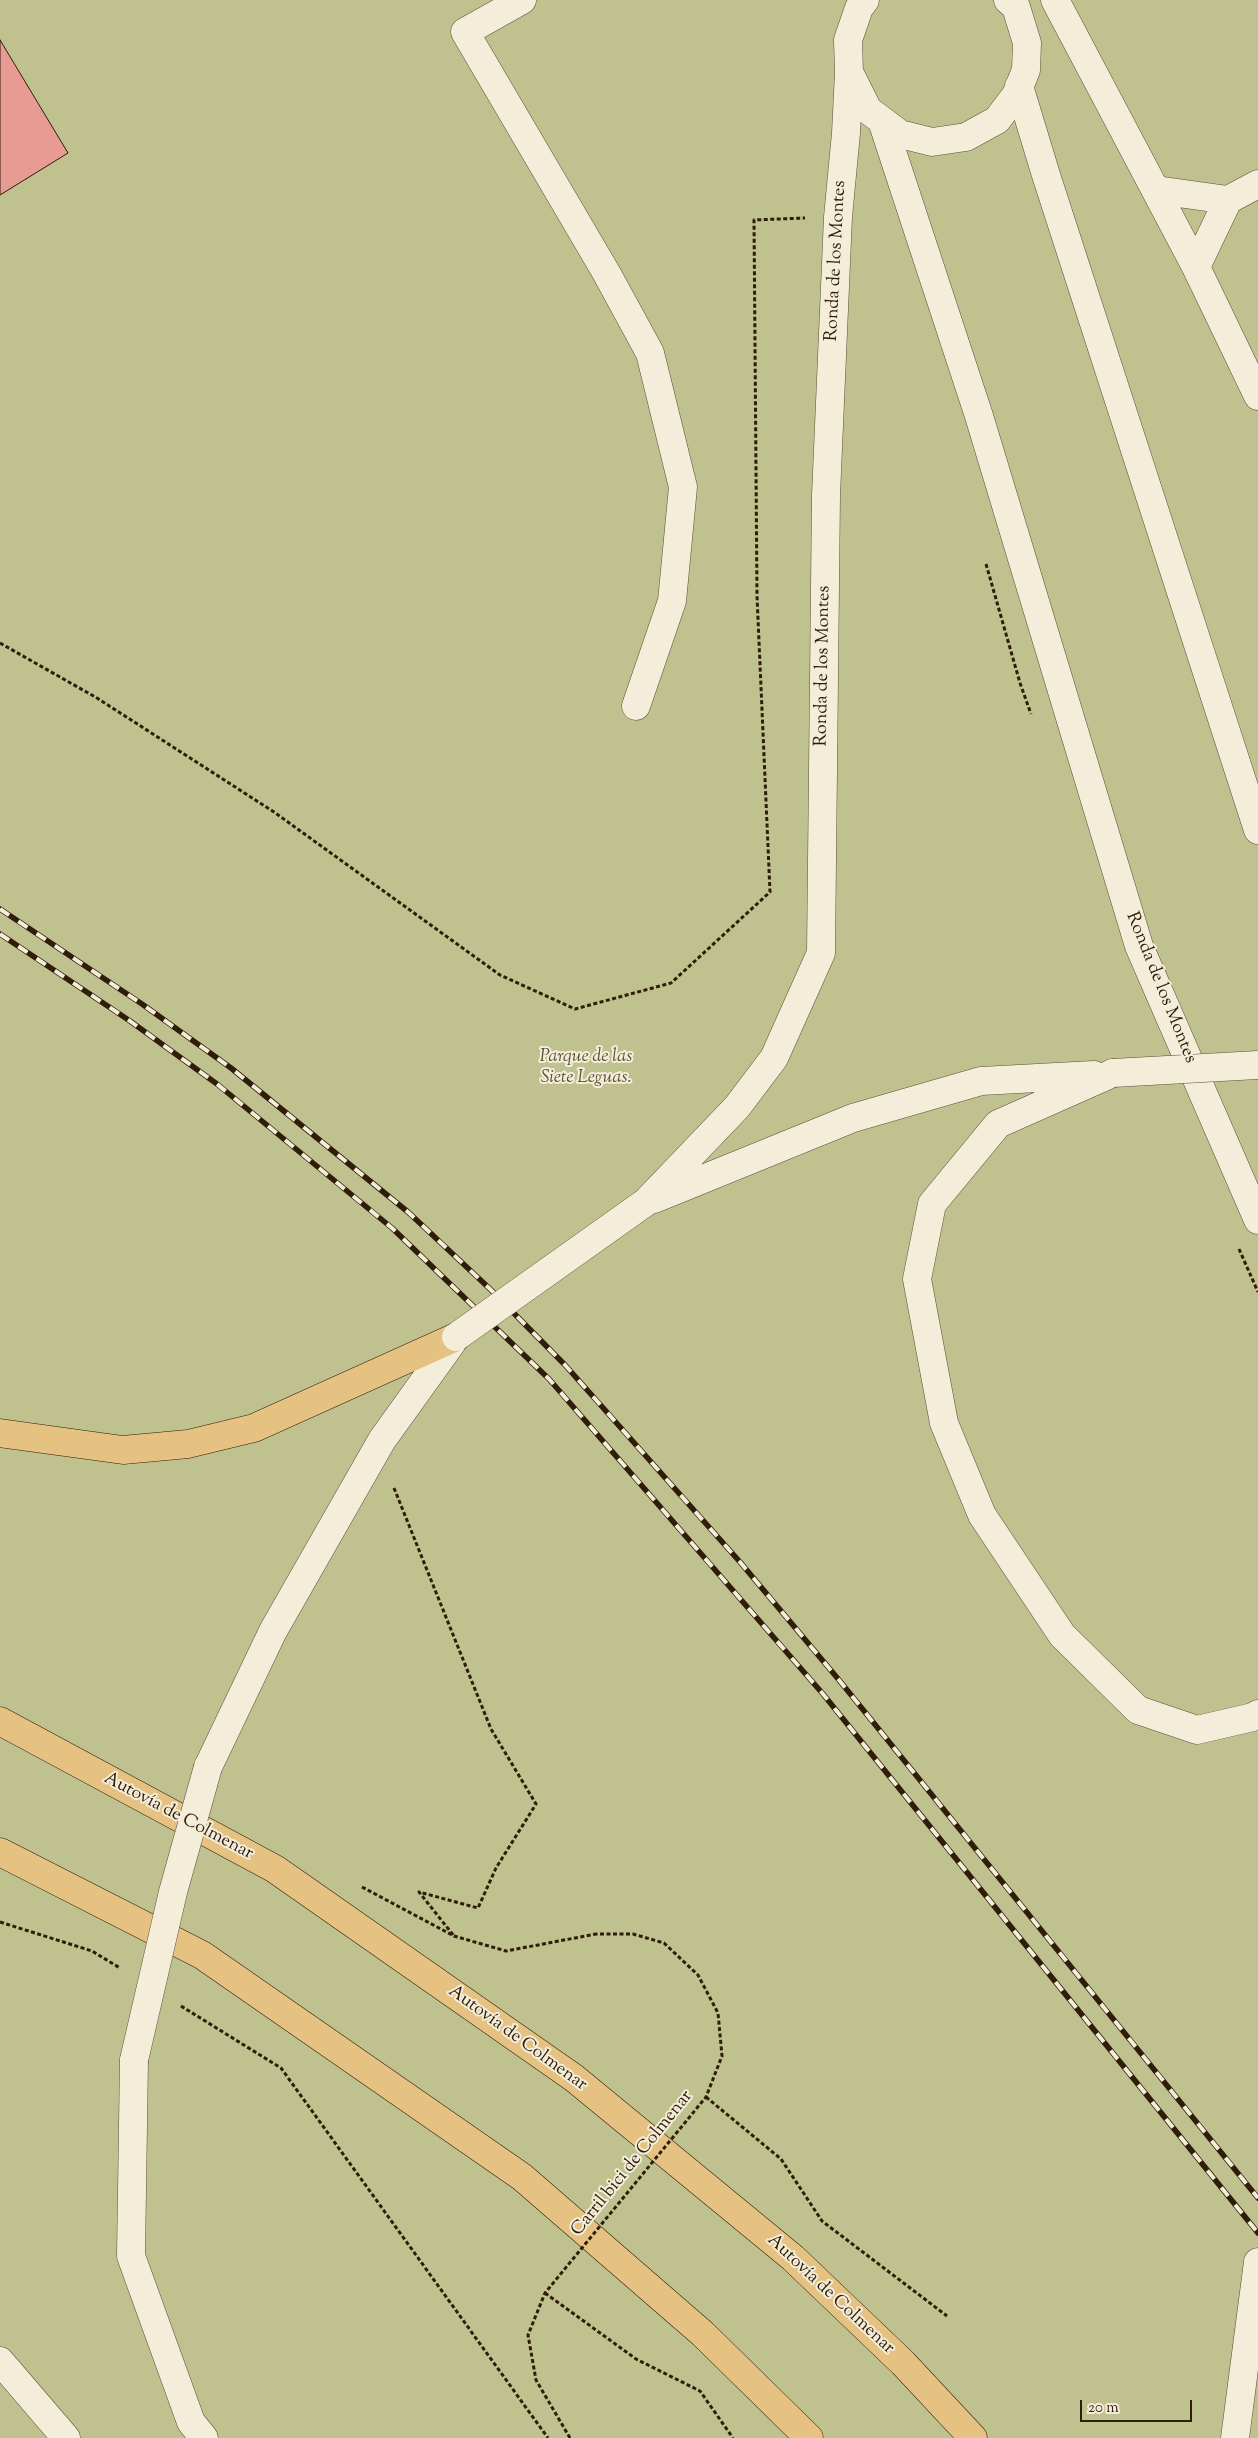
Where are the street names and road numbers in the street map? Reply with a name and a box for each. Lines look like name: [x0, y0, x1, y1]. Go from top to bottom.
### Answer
street label: Ronda de los Montes: [822, 180, 852, 342]
street label: Ronda de los Montes: [812, 585, 836, 747]
street label: Ronda de los Montes: [1120, 909, 1200, 1067]
street label: Autovía de Colmenar: [100, 1768, 256, 1866]
street label: Autovía de Colmenar: [443, 1981, 591, 2097]
street label: Carril bici de Colmenar: [568, 2087, 698, 2241]
street label: Autovía de Colmenar: [762, 2230, 898, 2360]

